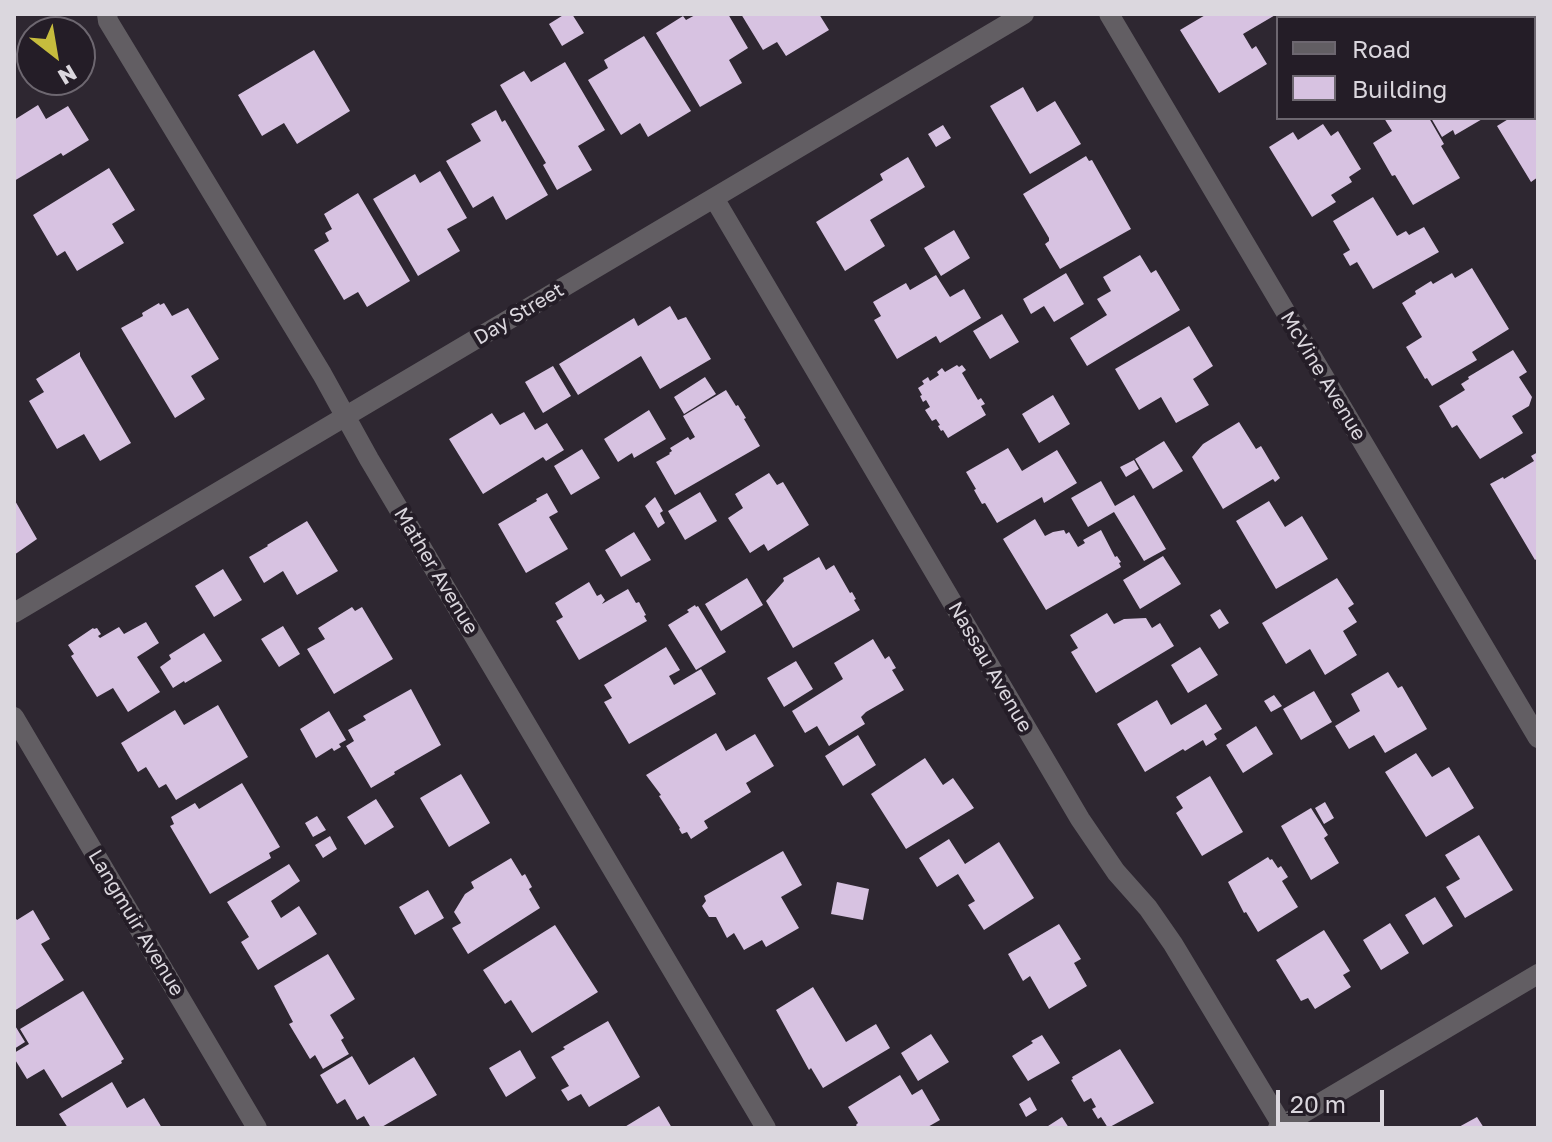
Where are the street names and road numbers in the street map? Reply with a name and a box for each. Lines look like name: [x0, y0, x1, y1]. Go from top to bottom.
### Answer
street label: Day Street: [470, 278, 568, 350]
street label: McVine Avenue: [1275, 307, 1371, 445]
street label: Mather Avenue: [389, 503, 483, 639]
street label: Nassau Avenue: [943, 597, 1037, 737]
street label: Langmuir Avenue: [83, 846, 189, 1000]

